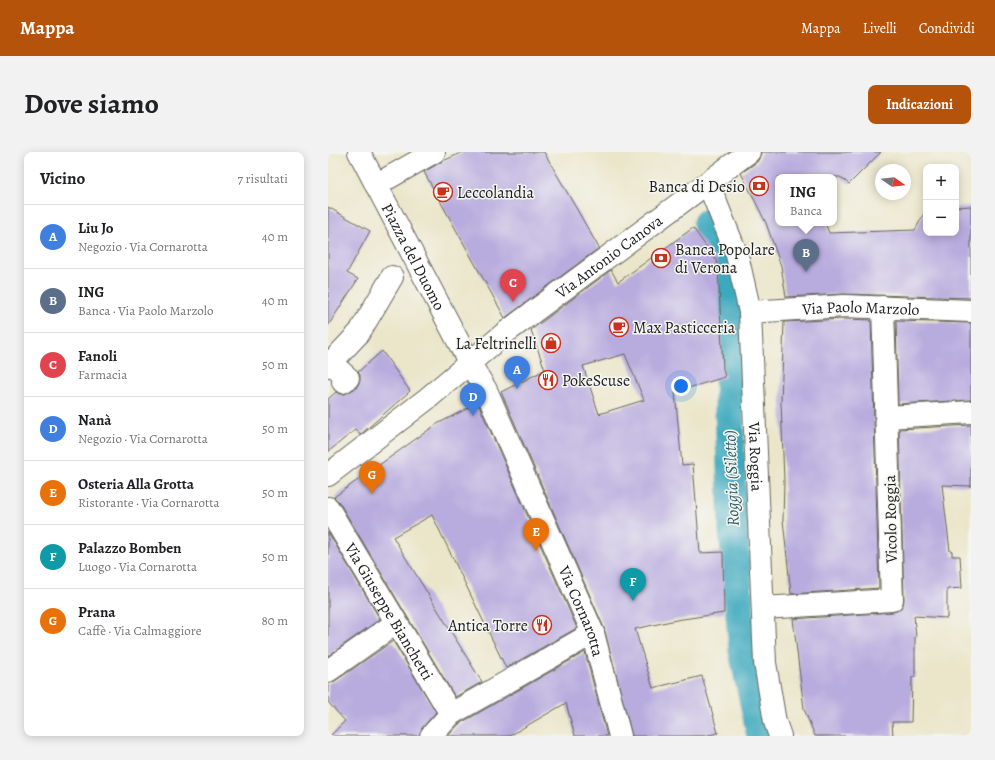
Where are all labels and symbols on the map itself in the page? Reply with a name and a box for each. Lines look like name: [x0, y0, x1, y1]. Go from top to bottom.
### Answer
north arrow: [875, 164, 911, 200]
bank icon: Banca di Desio: [748, 175, 770, 197]
place label: Banca di Desio: [648, 176, 745, 198]
cafe icon: Leccolandia: [432, 181, 454, 203]
place label: Leccolandia: [457, 182, 535, 204]
street label: Piazza del Duomo: [376, 200, 450, 314]
street label: Via Antonio Canova: [550, 210, 668, 305]
place label: Banca Popolare di Verona: [675, 239, 775, 279]
pin: B: [793, 239, 819, 272]
bank icon: Banca Popolare di Verona: [650, 247, 672, 269]
pin: C: [500, 269, 526, 302]
street label: Via Paolo Marzolo: [801, 296, 920, 321]
cafe icon: Max Pasticceria: [608, 316, 630, 338]
place label: Max Pasticceria: [633, 317, 736, 339]
shop icon: La Feltrinelli: [540, 332, 562, 354]
place label: La Feltrinelli: [456, 333, 537, 355]
pin: A: [504, 356, 530, 389]
restaurant icon: PokeScuse: [537, 369, 559, 391]
place label: PokeScuse: [562, 370, 630, 392]
your location: [671, 376, 691, 396]
pin: D: [460, 383, 486, 416]
street label: Via Roggia: [743, 421, 768, 493]
water label: Roggia (Siletto): [718, 429, 745, 527]
pin: G: [359, 461, 385, 494]
street label: Vicolo Roggia: [879, 474, 903, 564]
pin: E: [523, 518, 549, 551]
street label: Via Giuseppe Bianchetti: [339, 538, 438, 684]
street label: Via Cornarotta: [552, 562, 609, 660]
pin: F: [620, 568, 646, 601]
restaurant icon: Antica Torre: [531, 614, 553, 636]
place label: Antica Torre: [447, 615, 528, 637]

